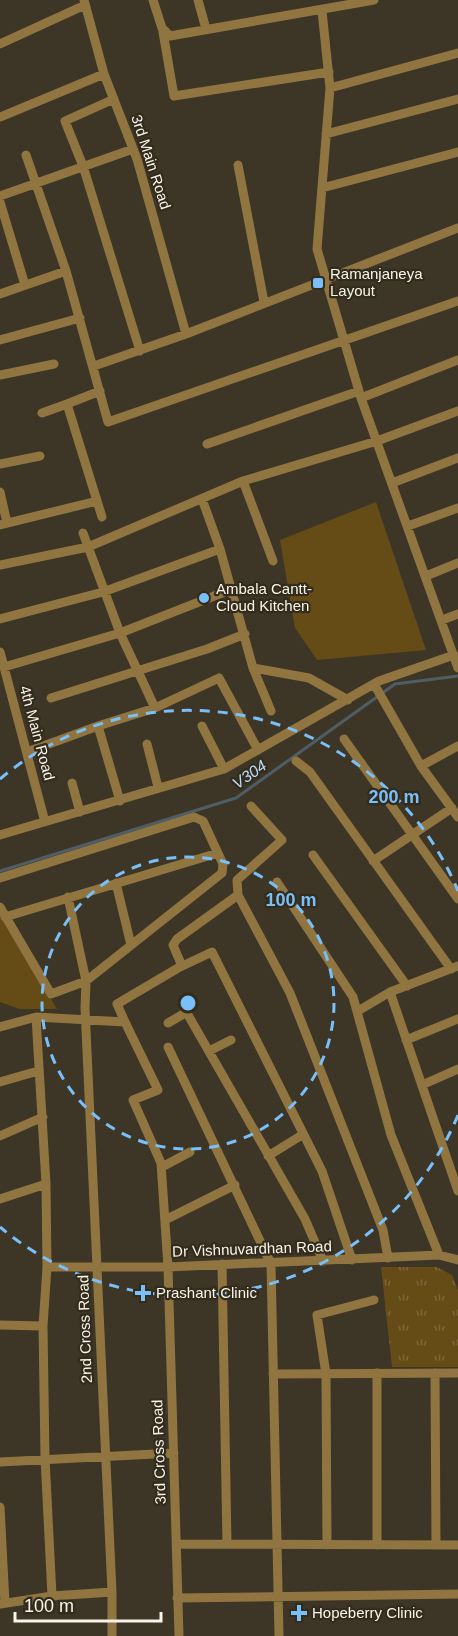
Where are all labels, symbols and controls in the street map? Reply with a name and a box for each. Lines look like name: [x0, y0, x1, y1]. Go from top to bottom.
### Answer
street label: 3rd Main Road: [128, 112, 175, 211]
place label: Ramanjaneya Layout: [330, 265, 423, 299]
marker: Ramanjaneya Layout: [311, 276, 325, 290]
place label: Ambala Cantt- Cloud Kitchen: [216, 580, 312, 614]
marker: Ambala Cantt- Cloud Kitchen: [197, 591, 211, 605]
street label: 4th Main Road: [17, 684, 58, 782]
water label: V304: [229, 757, 270, 792]
text: 200 m: [368, 787, 420, 807]
text: 100 m: [265, 890, 317, 910]
centre of rings: [178, 993, 198, 1013]
street label: Dr Vishnuvardhan Road: [172, 1237, 332, 1260]
street label: 2nd Cross Road: [74, 1275, 95, 1383]
marker: Prashant Clinic: [134, 1284, 152, 1302]
place label: Prashant Clinic: [156, 1284, 257, 1301]
street label: 3rd Cross Road: [148, 1399, 169, 1505]
scale bar: [15, 1585, 160, 1623]
text: 100 m: [24, 1596, 74, 1616]
marker: Hopeberry Clinic: [290, 1604, 308, 1622]
place label: Hopeberry Clinic: [312, 1604, 423, 1621]

